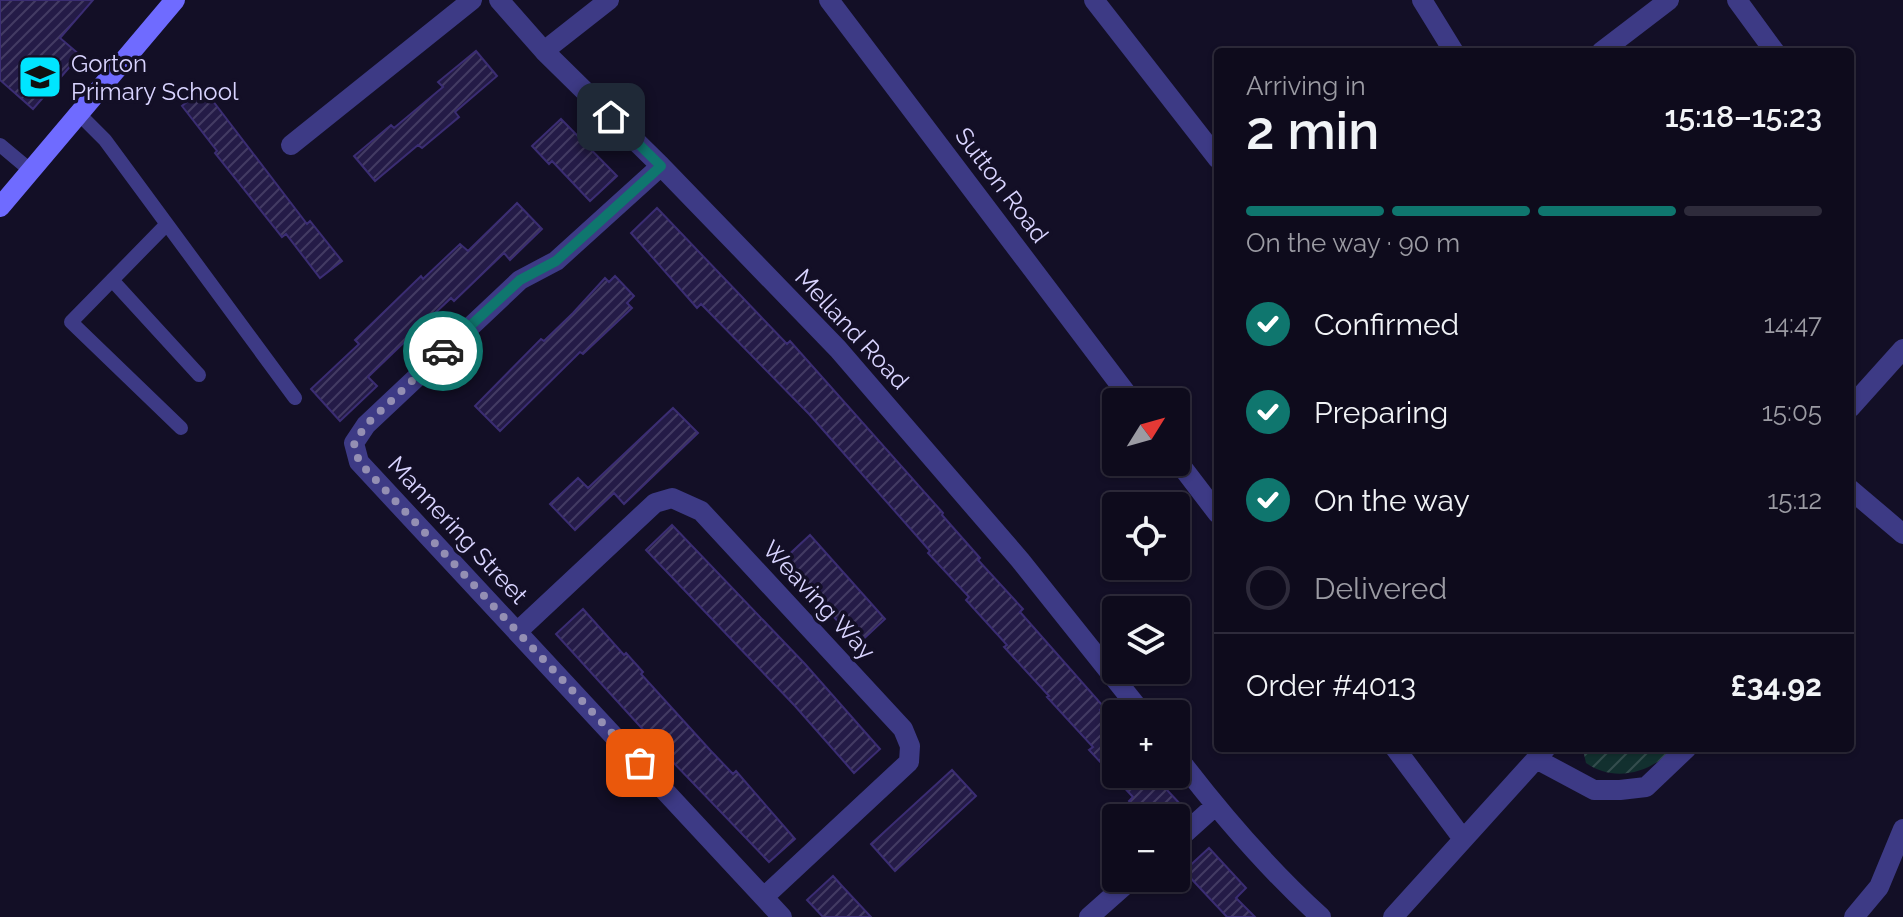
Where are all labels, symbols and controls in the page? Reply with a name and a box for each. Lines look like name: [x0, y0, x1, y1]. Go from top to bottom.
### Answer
place label: Gorton Primary School: [71, 49, 239, 106]
school or university icon: Gorton Primary School: [16, 53, 64, 101]
text: Arriving in: [1246, 71, 1366, 101]
pin: [577, 83, 645, 151]
icon: home: [589, 95, 633, 139]
text: 15:18–15:23: [1664, 99, 1822, 134]
text: 2 min: [1246, 100, 1379, 161]
street label: Sutton Road: [949, 122, 1055, 248]
text: On the way · 90 m: [1246, 228, 1460, 258]
street label: Melland Road: [789, 263, 915, 395]
icon: check: [1246, 302, 1290, 346]
text: Confirmed: [1314, 307, 1459, 342]
text: 14:47: [1764, 309, 1822, 339]
courier: [403, 311, 483, 391]
icon: car: [421, 329, 465, 373]
north arrow: [1102, 388, 1190, 476]
map controls: [1102, 388, 1190, 892]
icon: check: [1246, 390, 1290, 434]
text: Preparing: [1314, 395, 1448, 430]
text: 15:05: [1762, 397, 1822, 427]
street label: Mannering Street: [382, 450, 534, 610]
icon: check: [1246, 478, 1290, 522]
text: On the way: [1314, 483, 1470, 518]
text: 15:12: [1767, 485, 1822, 515]
button: locate: [1102, 492, 1190, 580]
street label: Weaving Way: [757, 535, 881, 665]
text: Delivered: [1314, 571, 1447, 606]
button: layers: [1102, 596, 1190, 684]
text: Order #4013: [1246, 668, 1416, 703]
text: £34.92: [1730, 668, 1822, 703]
button: +: [1102, 700, 1190, 788]
pin: [606, 729, 674, 797]
icon: bag: [618, 741, 662, 785]
button: −: [1102, 804, 1190, 892]

